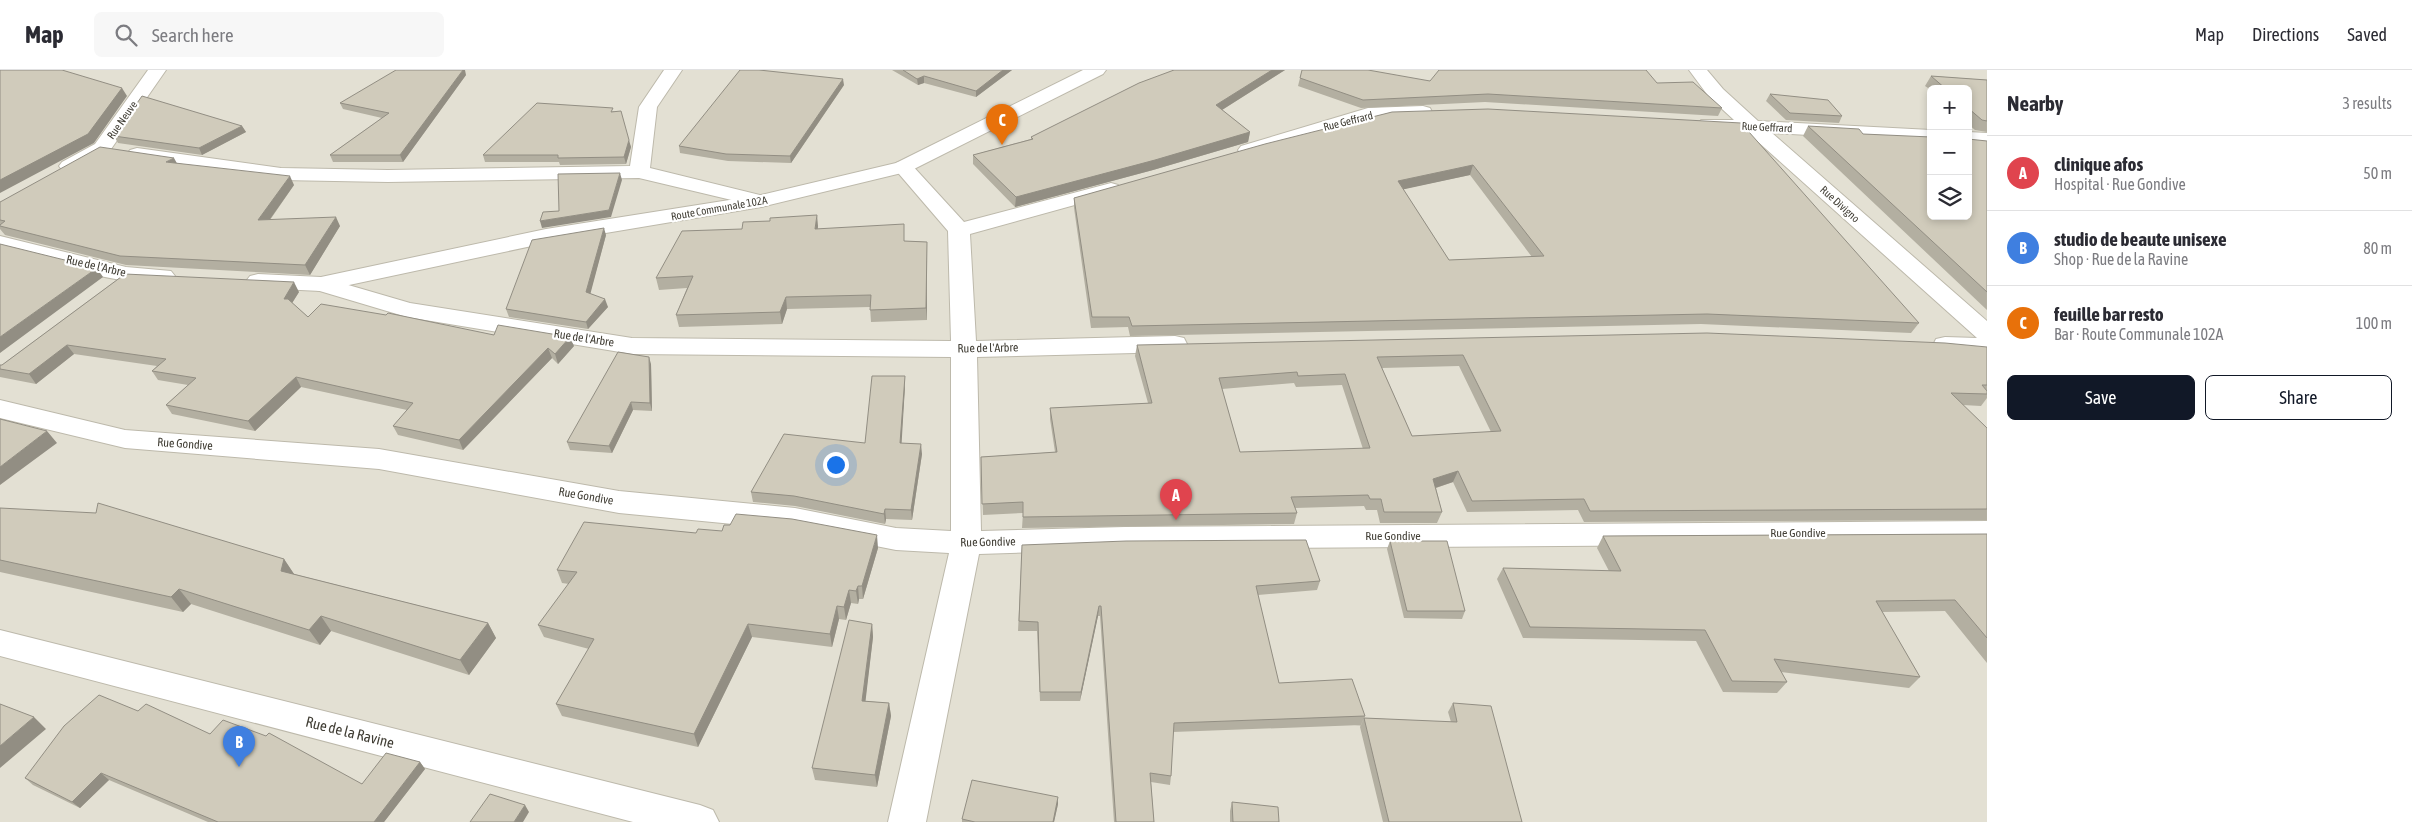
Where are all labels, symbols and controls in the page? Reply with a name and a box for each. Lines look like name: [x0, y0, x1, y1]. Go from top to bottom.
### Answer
search box: [94, 12, 444, 57]
text: Map: [25, 21, 64, 48]
icon: search: [112, 21, 140, 49]
text: Search here: [152, 24, 234, 46]
text: Map: [2195, 24, 2224, 45]
text: Directions: [2252, 24, 2319, 45]
text: Saved: [2347, 24, 2387, 45]
map controls: [1927, 85, 1972, 220]
button: +: [1927, 85, 1972, 130]
text: Nearby: [2007, 91, 2063, 115]
text: 3 results: [2342, 94, 2392, 112]
street label: Rue Neuve: [105, 99, 139, 141]
pin: C: [986, 104, 1018, 145]
street label: Rue Geffrard: [1322, 109, 1374, 133]
street label: Rue Geffrard: [1741, 120, 1793, 134]
button: −: [1927, 130, 1972, 175]
text: clinique afos: [2054, 153, 2143, 175]
text: A: [2019, 164, 2027, 182]
text: 50 m: [2363, 164, 2392, 182]
button: layers: [1927, 175, 1972, 220]
text: Hospital · Rue Gondive: [2054, 175, 2186, 193]
street label: Rue Divigno: [1818, 183, 1862, 225]
street label: Route Communale 102A: [670, 194, 769, 222]
text: studio de beaute unisexe: [2054, 228, 2227, 250]
text: B: [2019, 239, 2027, 257]
text: 80 m: [2363, 239, 2392, 257]
text: Shop · Rue de la Ravine: [2054, 250, 2188, 268]
street label: Rue de l'Arbre: [65, 252, 127, 280]
text: feuille bar resto: [2054, 303, 2164, 325]
text: C: [2019, 314, 2027, 332]
text: 100 m: [2356, 314, 2392, 332]
text: Bar · Route Communale 102A: [2054, 325, 2223, 343]
street label: Rue de l'Arbre: [553, 326, 615, 350]
street label: Rue de l'Arbre: [957, 340, 1019, 356]
button: Save: [2007, 375, 2195, 420]
button: Share: [2205, 375, 2392, 420]
street label: Rue Gondive: [157, 435, 213, 453]
your location: [823, 452, 849, 478]
pin: A: [1160, 479, 1192, 520]
street label: Rue Gondive: [557, 484, 615, 508]
street label: Rue Gondive: [1770, 526, 1826, 540]
street label: Rue Gondive: [1365, 529, 1421, 543]
street label: Rue Gondive: [960, 535, 1016, 549]
street label: Rue de la Ravine: [304, 713, 396, 751]
pin: B: [223, 726, 255, 767]

